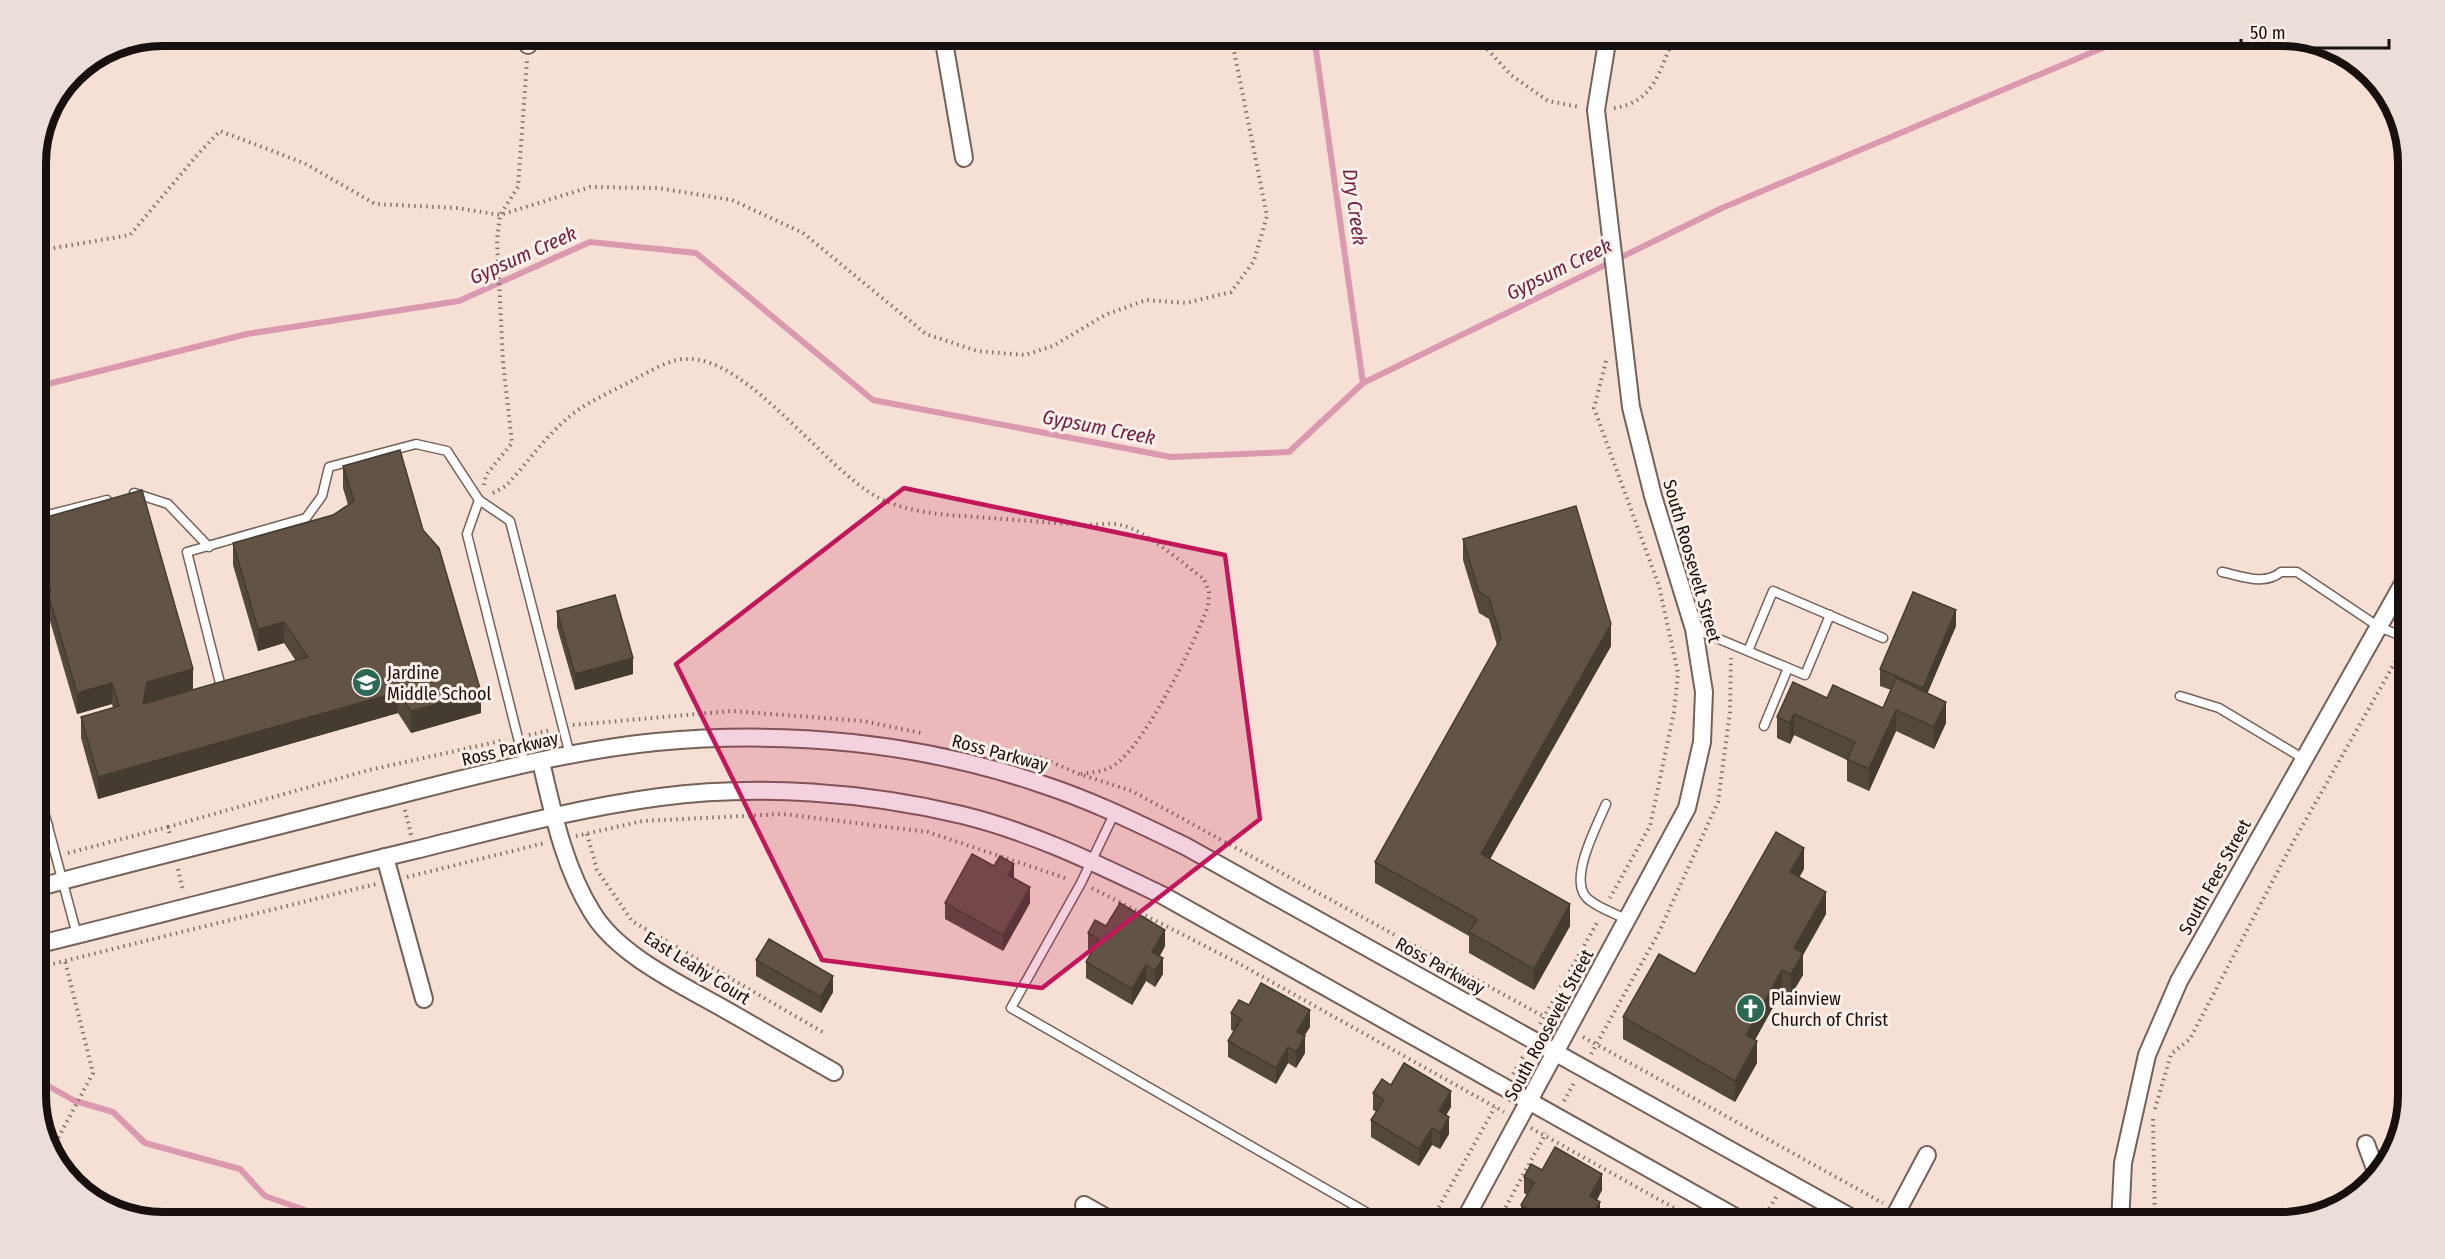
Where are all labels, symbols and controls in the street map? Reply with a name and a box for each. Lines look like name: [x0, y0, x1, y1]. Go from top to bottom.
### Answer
scale bar: [2241, 12, 2390, 50]
text: 50 m: [2250, 22, 2286, 44]
water label: Dry Creek: [1338, 167, 1372, 247]
water label: Gypsum Creek: [466, 221, 580, 289]
water label: Gypsum Creek: [1502, 233, 1616, 305]
water label: Gypsum Creek: [1041, 404, 1158, 450]
street label: South Roosevelt Street: [1658, 477, 1726, 645]
place label: Jardine Middle School: [387, 662, 491, 705]
school or university icon: Jardine Middle School: [350, 667, 382, 699]
street label: Ross Parkway: [460, 727, 560, 771]
street label: Ross Parkway: [950, 730, 1050, 776]
street label: South Fees Street: [2174, 815, 2256, 939]
street label: East Leahy Court: [640, 927, 754, 1010]
street label: Ross Parkway: [1392, 932, 1488, 1000]
street label: South Roosevelt Street: [1500, 945, 1598, 1104]
place label: Plainview Church of Christ: [1771, 988, 1888, 1031]
church icon: Plainview Church of Christ: [1734, 993, 1766, 1025]

